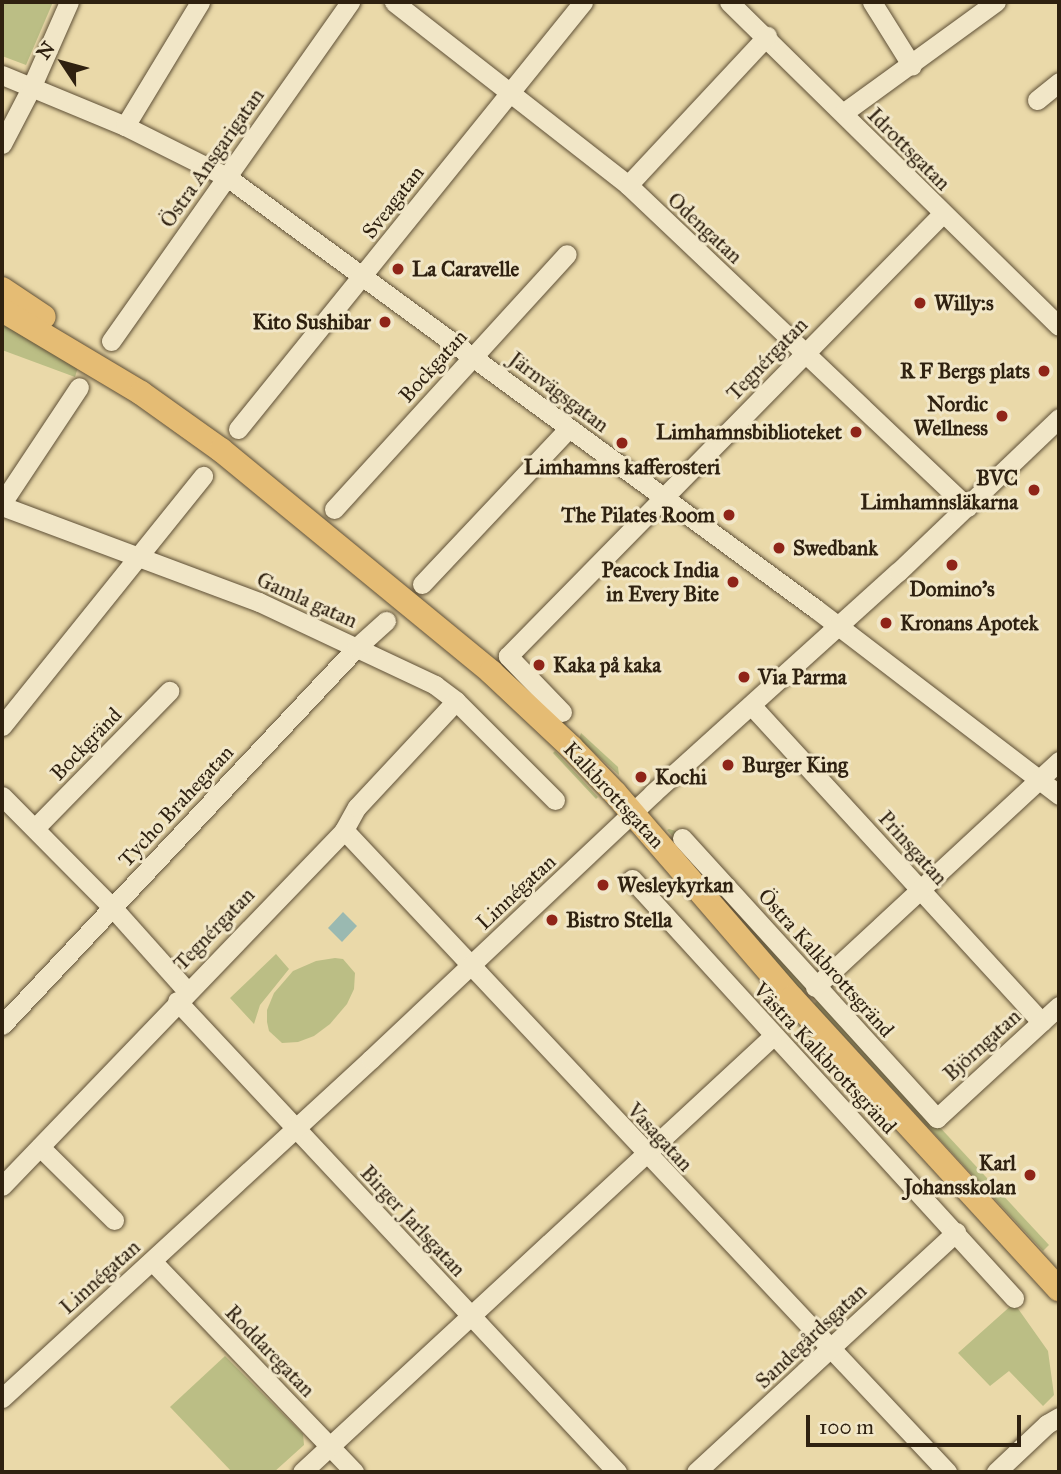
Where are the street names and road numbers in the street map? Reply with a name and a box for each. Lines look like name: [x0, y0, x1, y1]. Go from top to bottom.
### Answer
street label: Östra Ansgarigatan: [155, 84, 269, 232]
street label: Idrottsgatan: [862, 102, 956, 196]
street label: Sveagatan: [357, 160, 429, 244]
street label: Odengatan: [662, 187, 748, 269]
street label: Tegnérgatan: [721, 312, 813, 406]
street label: Bockgatan: [394, 324, 472, 408]
street label: Järnvägsgatan: [504, 346, 614, 438]
street label: Gamla gatan: [253, 567, 361, 633]
street label: Bockgränd: [45, 702, 127, 786]
street label: Kalkbrottsgatan: [558, 736, 670, 854]
street label: Tycho Brahegatan: [113, 740, 239, 872]
street label: Prinsgatan: [873, 806, 953, 890]
street label: Linnégatan: [471, 849, 561, 935]
street label: Tegnérgatan: [168, 882, 260, 976]
street label: Östra Kalkbrottsgränd: [753, 884, 899, 1042]
street label: Västra Kalkbrottsgränd: [748, 977, 902, 1139]
street label: Björngatan: [938, 1004, 1026, 1086]
street label: Vasagatan: [622, 1097, 698, 1177]
street label: Birger Jarlsgatan: [355, 1160, 471, 1282]
street label: Linnégatan: [55, 1234, 145, 1320]
street label: Sandegårdsgatan: [750, 1278, 872, 1394]
street label: Roddaregatan: [220, 1300, 320, 1402]

